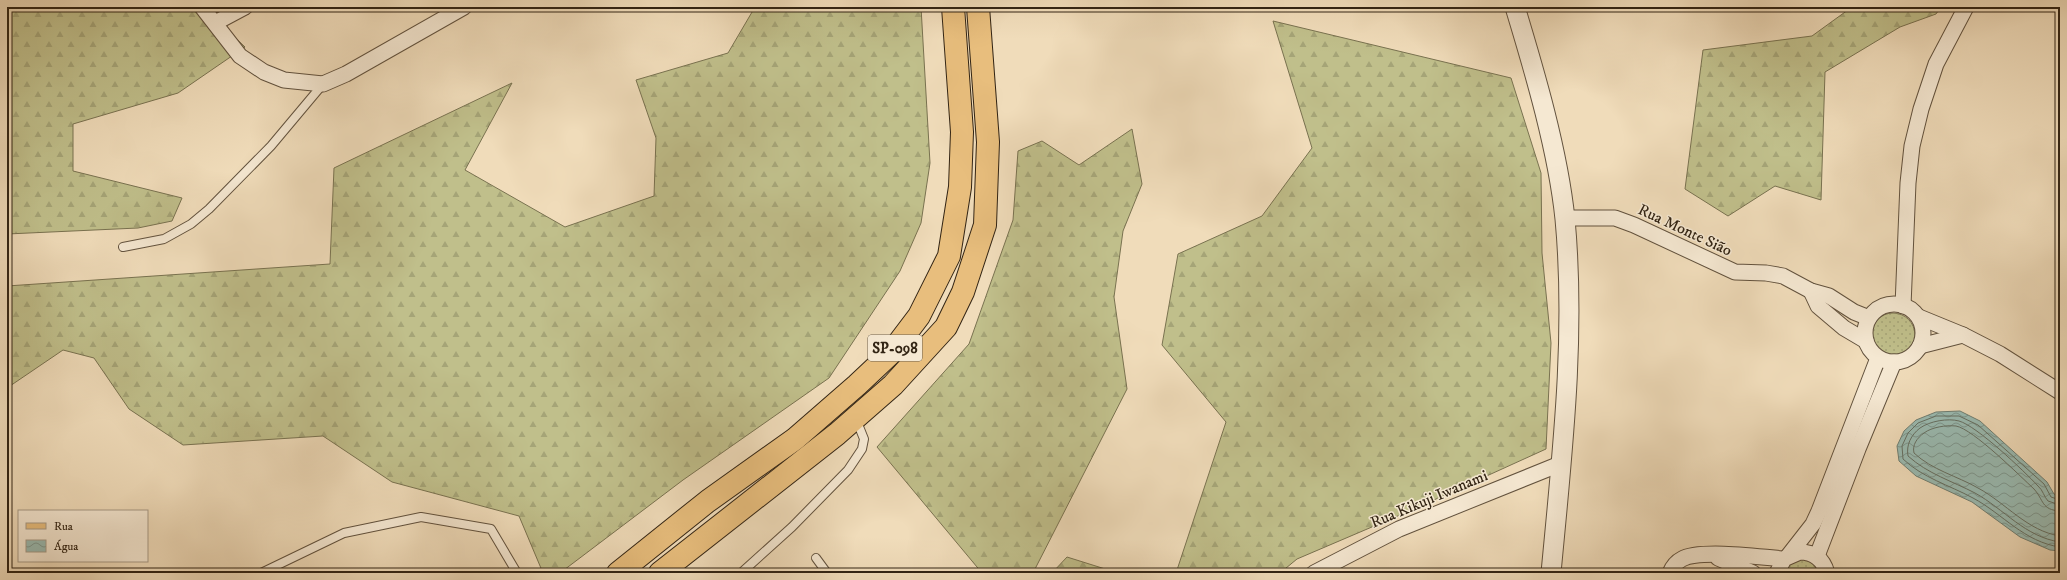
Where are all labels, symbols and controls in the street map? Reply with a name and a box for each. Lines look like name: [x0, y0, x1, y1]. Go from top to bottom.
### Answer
street label: Rua Monte Sião: [1635, 200, 1735, 261]
road number: SP-098: [868, 335, 922, 361]
street label: Rua Kikuji Iwanami: [1367, 465, 1491, 533]
legend: [18, 510, 148, 562]
text: Rua: [54, 519, 74, 534]
text: Água: [54, 539, 79, 554]

